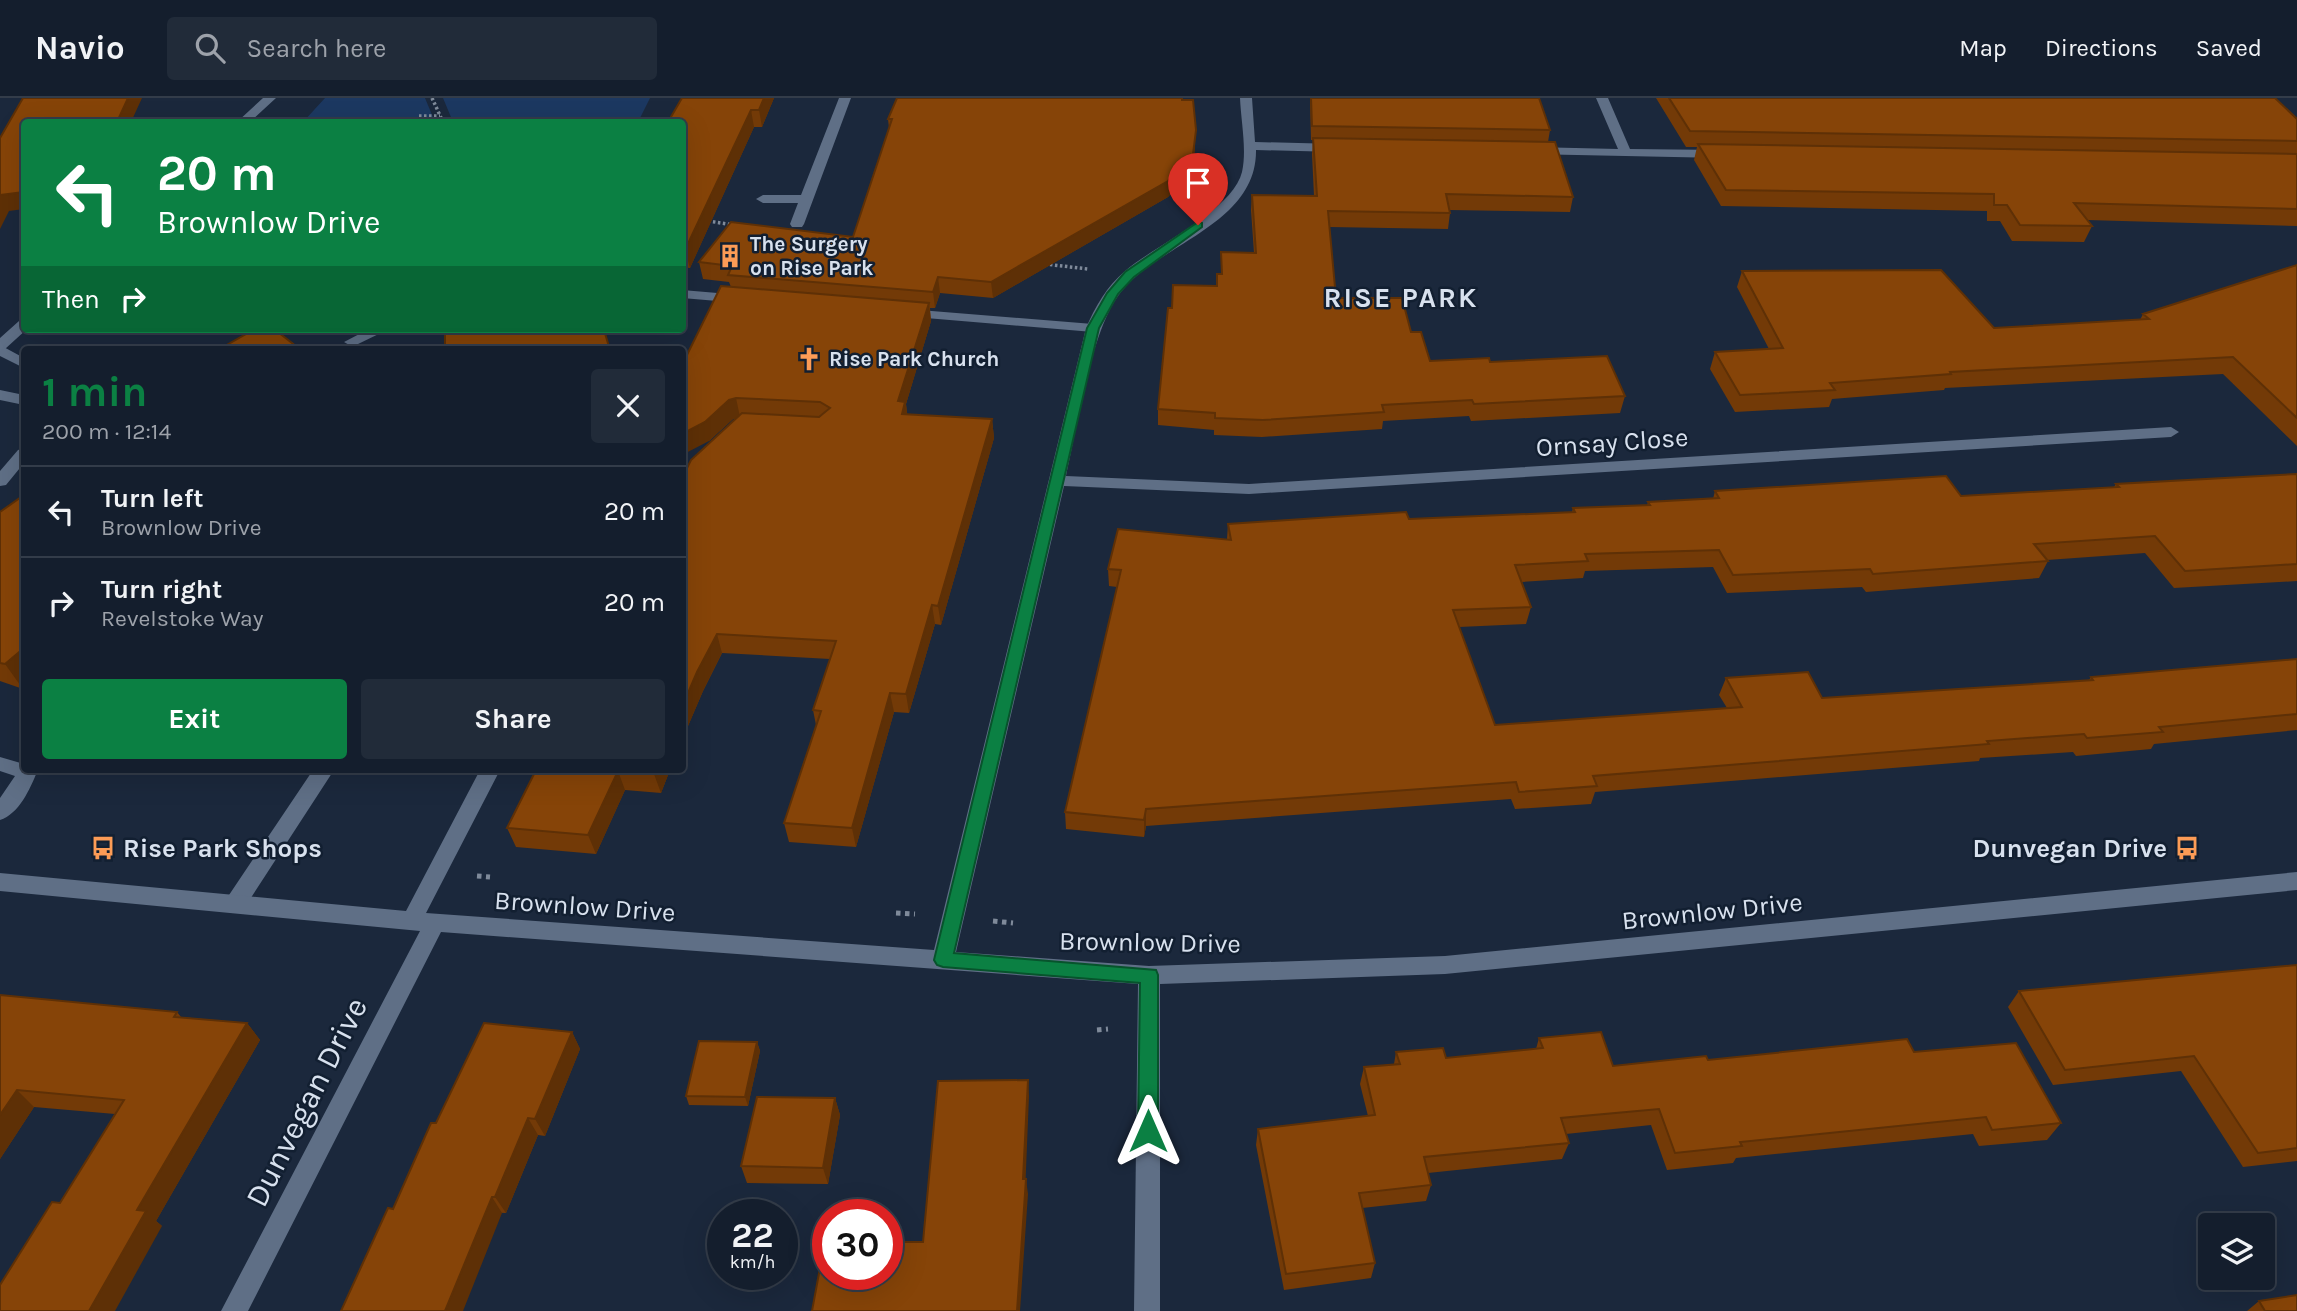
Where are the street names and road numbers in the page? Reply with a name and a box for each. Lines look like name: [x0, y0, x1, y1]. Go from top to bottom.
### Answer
street label: Ornsay Close: [1535, 422, 1689, 463]
street label: Brownlow Drive: [493, 885, 677, 928]
street label: Brownlow Drive: [1620, 887, 1804, 936]
street label: Brownlow Drive: [1059, 925, 1241, 960]
street label: Dunvegan Drive: [238, 992, 375, 1213]

